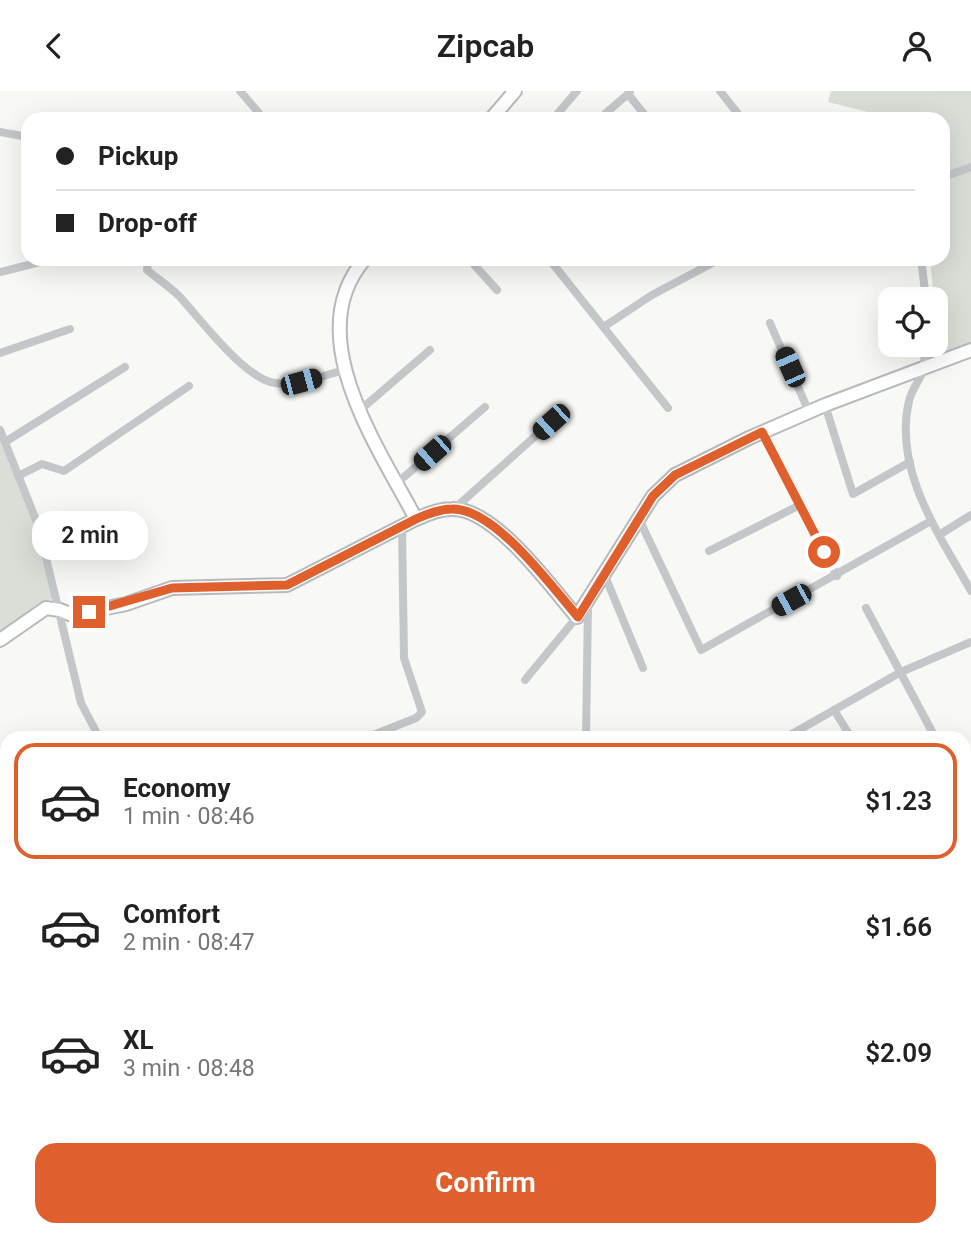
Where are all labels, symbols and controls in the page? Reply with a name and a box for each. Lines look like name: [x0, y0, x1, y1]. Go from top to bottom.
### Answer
icon: back: [35, 27, 73, 65]
text: Zipcab: [437, 27, 534, 65]
icon: person: [898, 27, 936, 65]
text: Pickup: [98, 141, 178, 171]
text: Drop-off: [98, 208, 197, 238]
map controls: [878, 287, 948, 357]
button: locate: [878, 287, 948, 357]
car: [772, 344, 809, 390]
car: [278, 366, 325, 398]
car: [529, 400, 574, 444]
car: [410, 431, 455, 475]
callout: 2 min: [31, 511, 147, 559]
text: 2 min: [61, 522, 119, 549]
route start: [808, 536, 840, 568]
car: [768, 581, 815, 619]
route end: [73, 596, 105, 628]
icon: car: [39, 770, 102, 833]
text: Economy: [123, 773, 230, 803]
text: $1.23: [865, 786, 932, 816]
text: 1 min · 08:46: [123, 803, 255, 830]
icon: car: [39, 896, 102, 959]
text: Comfort: [123, 899, 220, 929]
text: $1.66: [865, 912, 932, 942]
text: 2 min · 08:47: [123, 929, 255, 956]
icon: car: [39, 1022, 102, 1085]
text: XL: [123, 1025, 154, 1055]
text: $2.09: [865, 1038, 932, 1068]
text: 3 min · 08:48: [123, 1055, 255, 1082]
button: Confirm: [35, 1143, 936, 1223]

